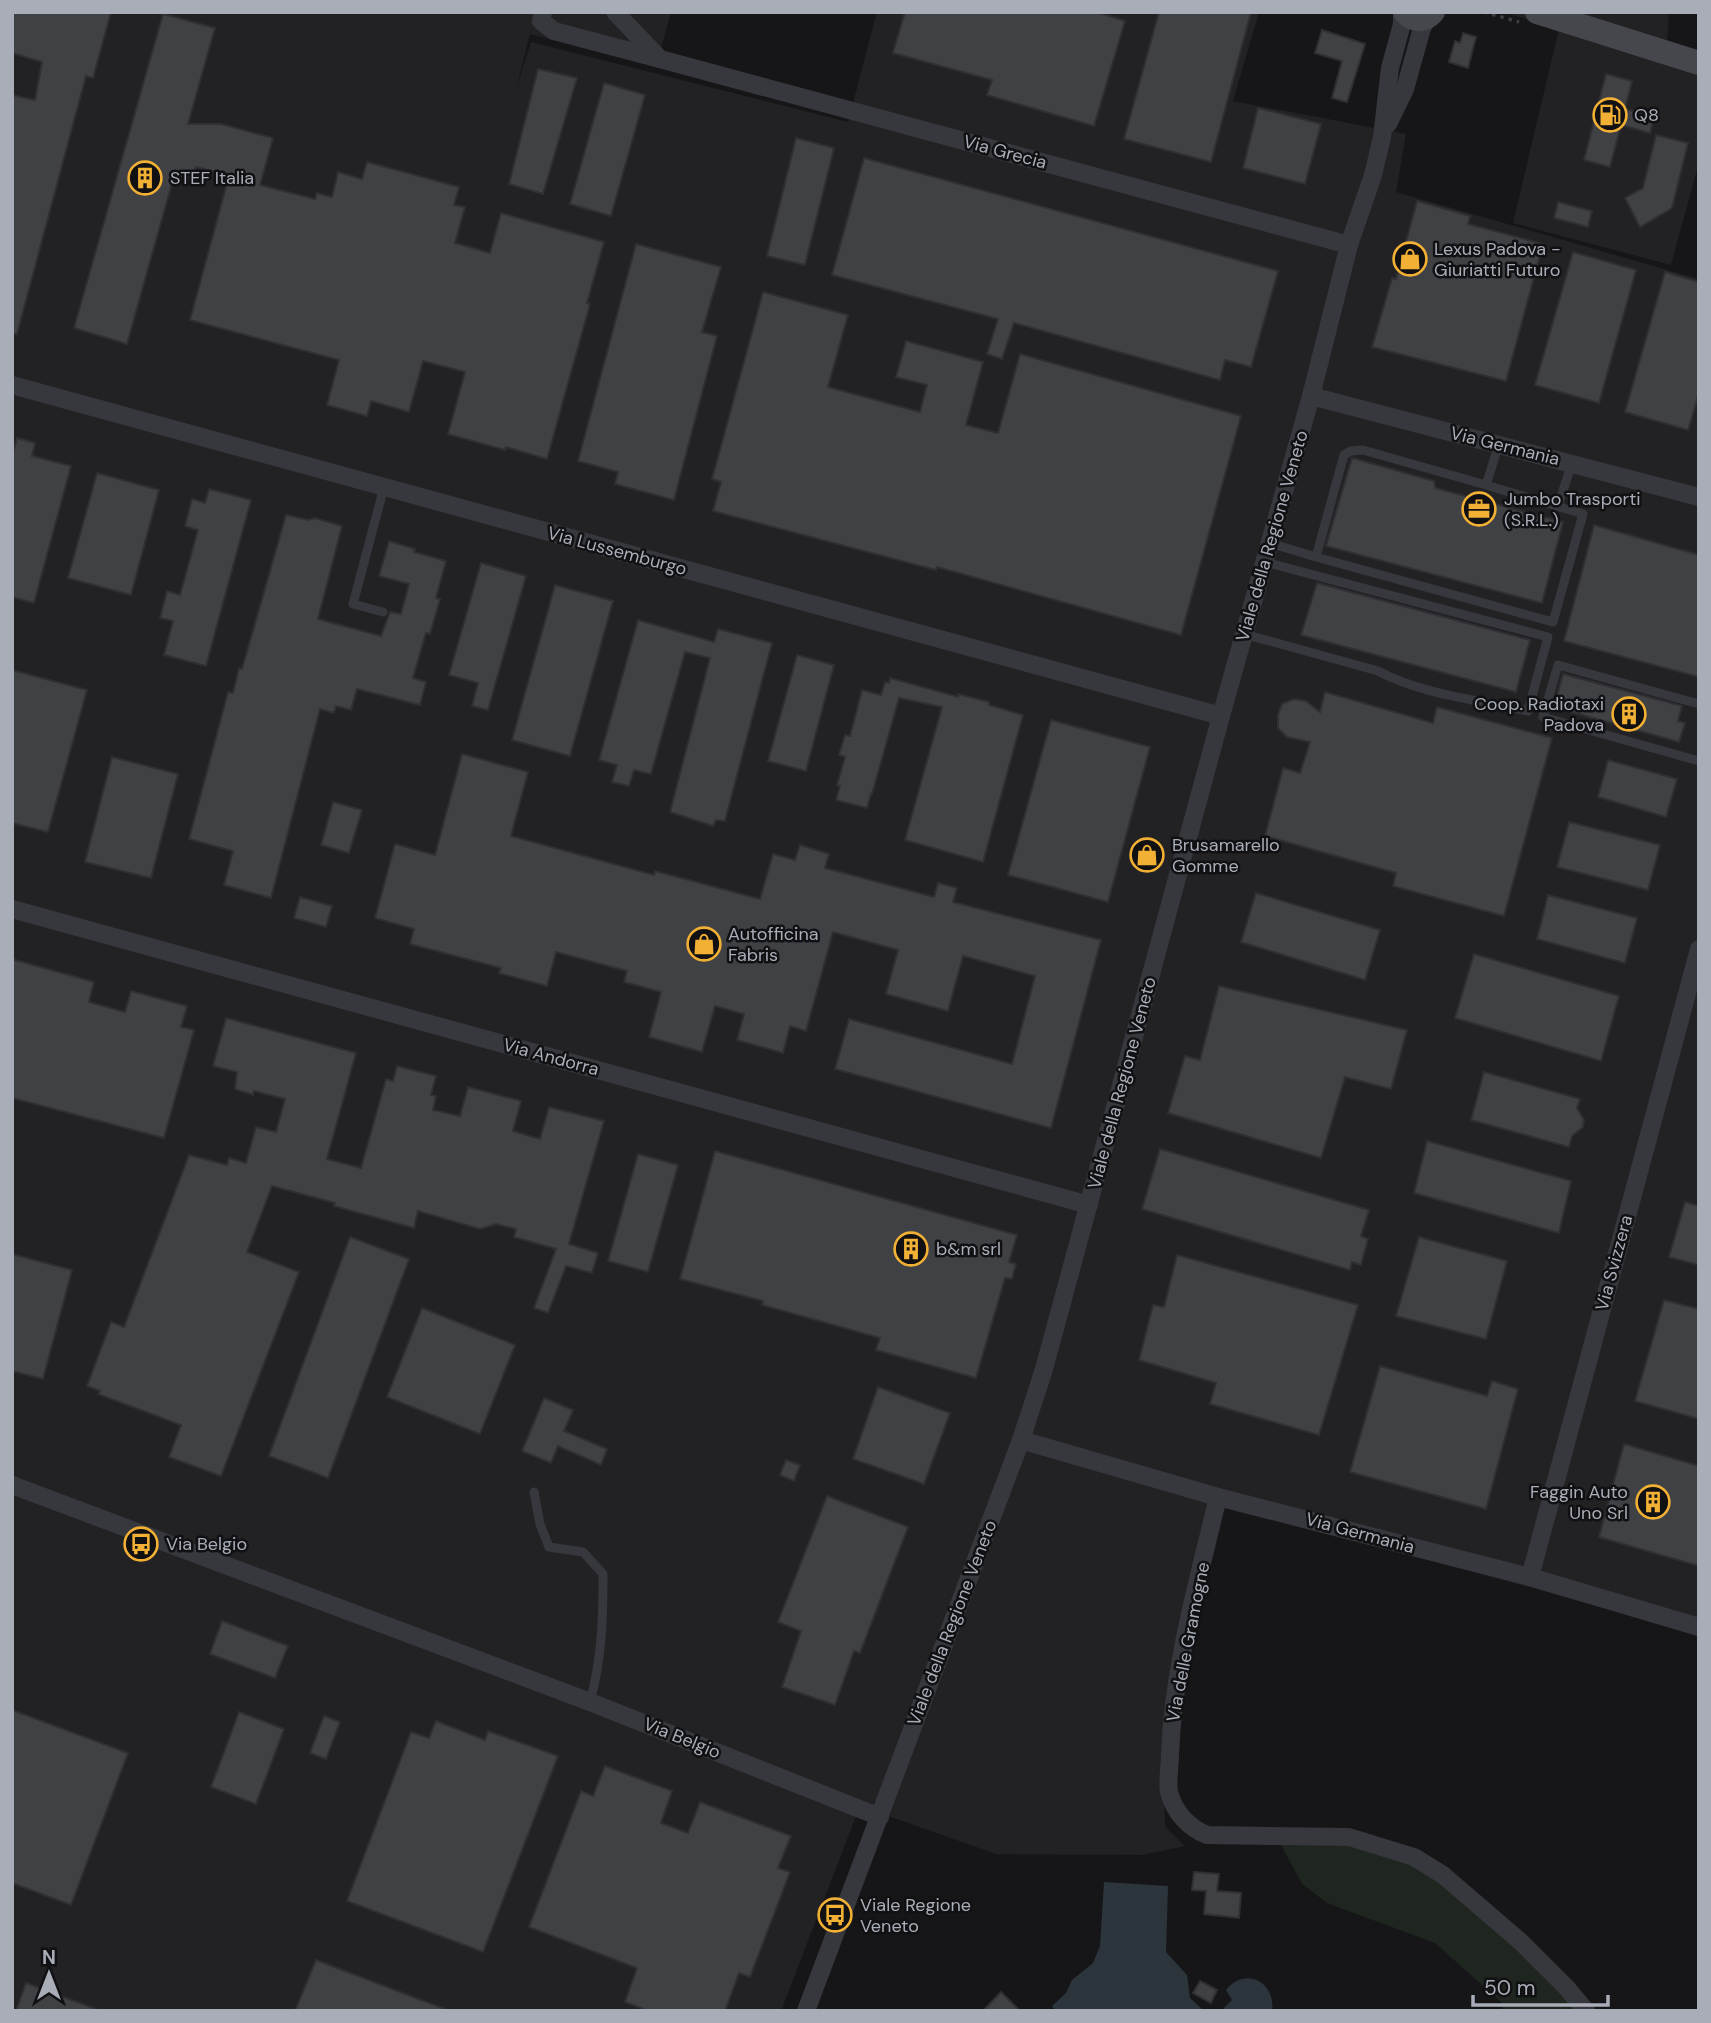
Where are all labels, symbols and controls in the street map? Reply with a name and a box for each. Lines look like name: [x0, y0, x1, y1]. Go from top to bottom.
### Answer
fuel station icon: Q8: [1591, 96, 1629, 134]
place label: Q8: [1634, 103, 1659, 127]
street label: Via Grecia: [961, 129, 1049, 175]
building icon: STEF Italia: [126, 159, 164, 197]
place label: STEF Italia: [170, 166, 254, 190]
place label: Lexus Padova - Giuriatti Futuro: [1434, 237, 1561, 282]
shop icon: Lexus Padova - Giuriatti Futuro: [1391, 240, 1429, 278]
street label: Via Germania: [1448, 421, 1562, 471]
street label: Viale della Regione Veneto: [1230, 428, 1314, 644]
place label: Jumbo Trasporti (S.R.L.): [1504, 487, 1641, 532]
office icon: Jumbo Trasporti (S.R.L.): [1460, 490, 1498, 528]
street label: Via Lussemburgo: [545, 521, 689, 581]
place label: Coop. Radiotaxi Padova: [1474, 692, 1604, 737]
building icon: Coop. Radiotaxi Padova: [1610, 695, 1648, 733]
place label: Brusamarello Gomme: [1172, 833, 1280, 878]
shop icon: Brusamarello Gomme: [1128, 836, 1166, 874]
place label: Autofficina Fabris: [728, 922, 819, 967]
shop icon: Autofficina Fabris: [685, 925, 723, 963]
street label: Viale della Regione Veneto: [1082, 974, 1162, 1192]
street label: Via Andorra: [500, 1033, 602, 1081]
street label: Via Svizzera: [1590, 1212, 1638, 1314]
building icon: b&m srl: [892, 1230, 930, 1268]
place label: b&m srl: [936, 1237, 1001, 1261]
place label: Faggin Auto Uno Srl: [1530, 1480, 1628, 1525]
building icon: Faggin Auto Uno Srl: [1634, 1483, 1672, 1521]
street label: Via Germania: [1303, 1507, 1417, 1559]
street label: Viale della Regione Veneto: [902, 1517, 1002, 1729]
bus stop icon: Via Belgio: [122, 1525, 160, 1563]
place label: Via Belgio: [166, 1532, 247, 1556]
street label: Via delle Gramogne: [1161, 1560, 1215, 1724]
street label: Via Belgio: [640, 1712, 724, 1764]
place label: Viale Regione Veneto: [860, 1893, 971, 1938]
bus stop icon: Viale Regione Veneto: [816, 1896, 854, 1934]
north arrow: [14, 1939, 84, 2009]
text: N: [42, 1945, 56, 1970]
scale bar: [1473, 1964, 1608, 2008]
text: 50 m: [1484, 1974, 1535, 2002]

